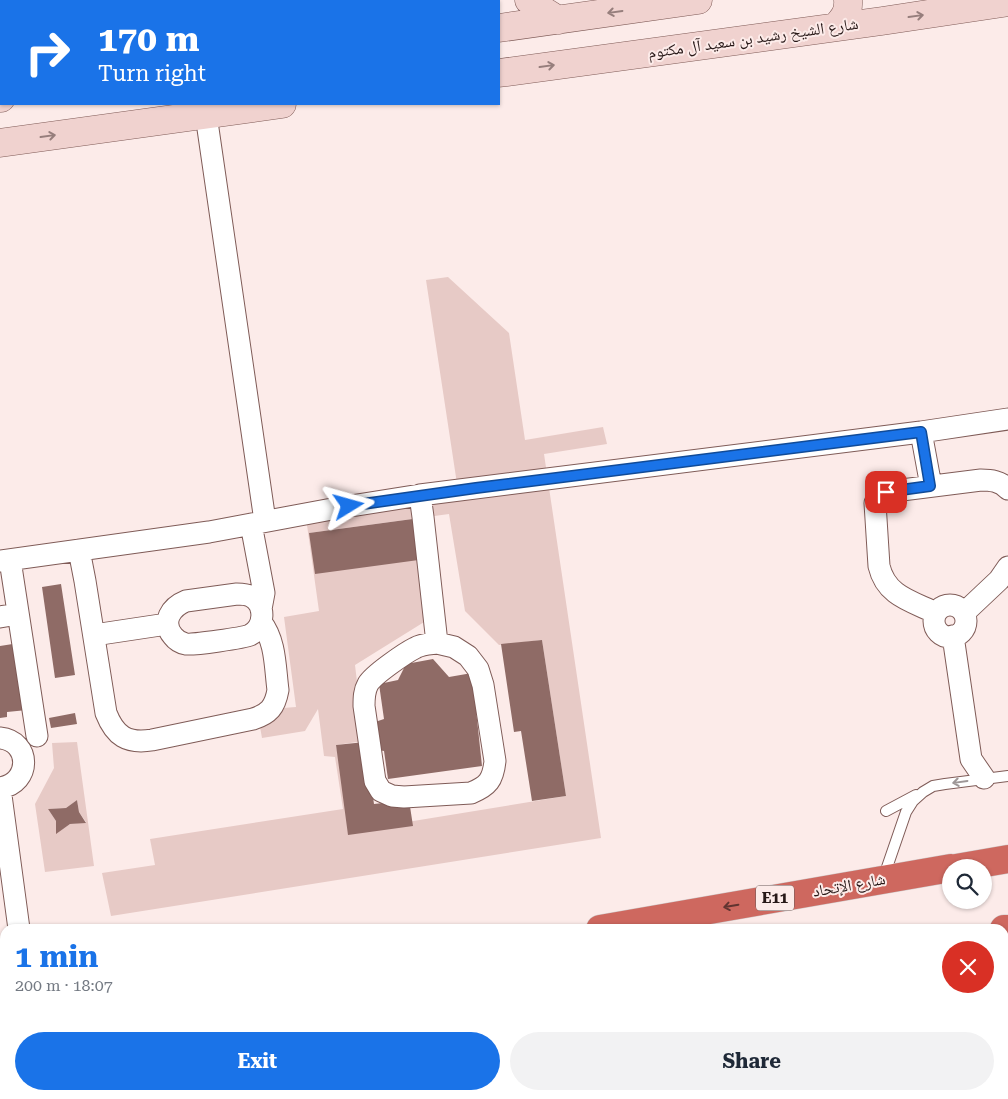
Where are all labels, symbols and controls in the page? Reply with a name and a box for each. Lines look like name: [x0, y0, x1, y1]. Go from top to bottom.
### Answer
one-way arrow: [608, 7, 624, 17]
one-way arrow: [908, 10, 924, 20]
street label: شارع الشيخ رشيد بن سعيد آل مكتوم: [647, 14, 860, 63]
text: 170 m: [98, 19, 199, 60]
icon: right: [15, 20, 80, 85]
text: Turn right: [98, 61, 206, 86]
one-way arrow: [539, 61, 555, 71]
one-way arrow: [40, 131, 56, 141]
pin: [865, 471, 907, 513]
icon: arrive: [872, 478, 900, 506]
position arrow: [322, 479, 374, 531]
one-way arrow: [952, 777, 968, 787]
map controls: [942, 859, 992, 909]
button: search: [942, 859, 992, 909]
street label: شارع الإتحاد: [811, 869, 887, 902]
road number: E11: [756, 886, 794, 910]
one-way arrow: [723, 901, 739, 911]
text: 1 min: [15, 939, 98, 974]
button: close: [942, 941, 994, 993]
text: 200 m · 18:07: [15, 976, 113, 995]
button: Exit: [15, 1032, 500, 1090]
button: Share: [510, 1032, 994, 1090]

